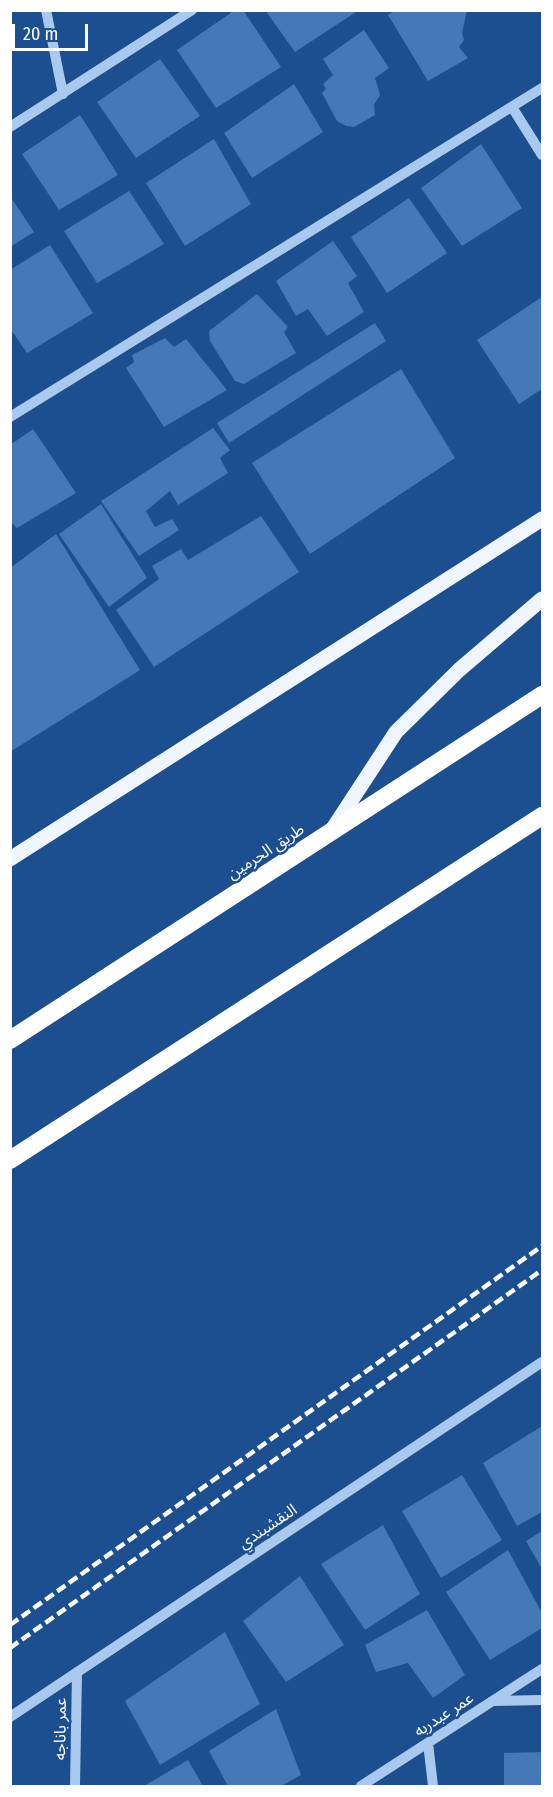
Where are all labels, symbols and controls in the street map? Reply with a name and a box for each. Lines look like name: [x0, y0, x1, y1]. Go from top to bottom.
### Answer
scale bar: [15, 12, 92, 50]
text: 20 m: [23, 23, 58, 45]
street label: طريق الحرمين: [224, 820, 308, 884]
street label: النقشبندي: [235, 1500, 301, 1554]
street label: عمر عبدربه: [411, 1689, 477, 1741]
street label: عمر باناجه: [51, 1698, 71, 1760]

